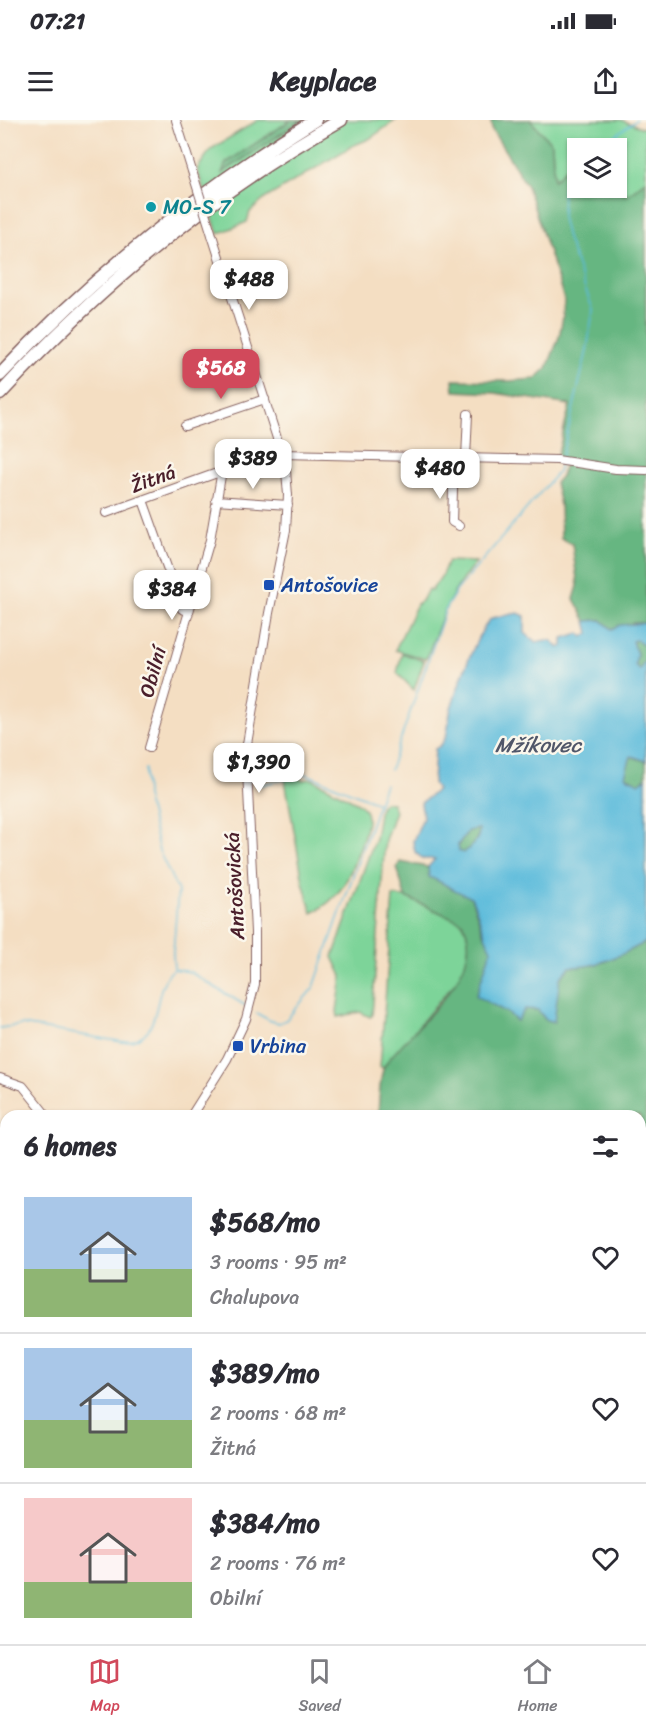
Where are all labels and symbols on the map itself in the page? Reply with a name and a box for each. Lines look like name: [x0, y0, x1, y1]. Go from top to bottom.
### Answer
place label: MO-S 7: [163, 190, 232, 225]
marker: MO-S 7: [144, 200, 158, 214]
pin: $488: [213, 260, 285, 311]
pin: $568: [185, 349, 257, 400]
pin: $389: [217, 439, 289, 490]
pin: $480: [404, 449, 476, 500]
street label: Žitná: [125, 455, 181, 503]
place label: Antošovice: [280, 568, 378, 603]
pin: $384: [136, 570, 208, 621]
marker: Antošovice: [262, 578, 276, 592]
street label: Obilní: [129, 640, 178, 702]
water label: Mžíkovec: [495, 726, 582, 764]
pin: $1,390: [210, 743, 308, 794]
street label: Antošovická: [215, 831, 255, 942]
place label: Vrbina: [250, 1029, 307, 1064]
marker: Vrbina: [231, 1039, 245, 1053]

